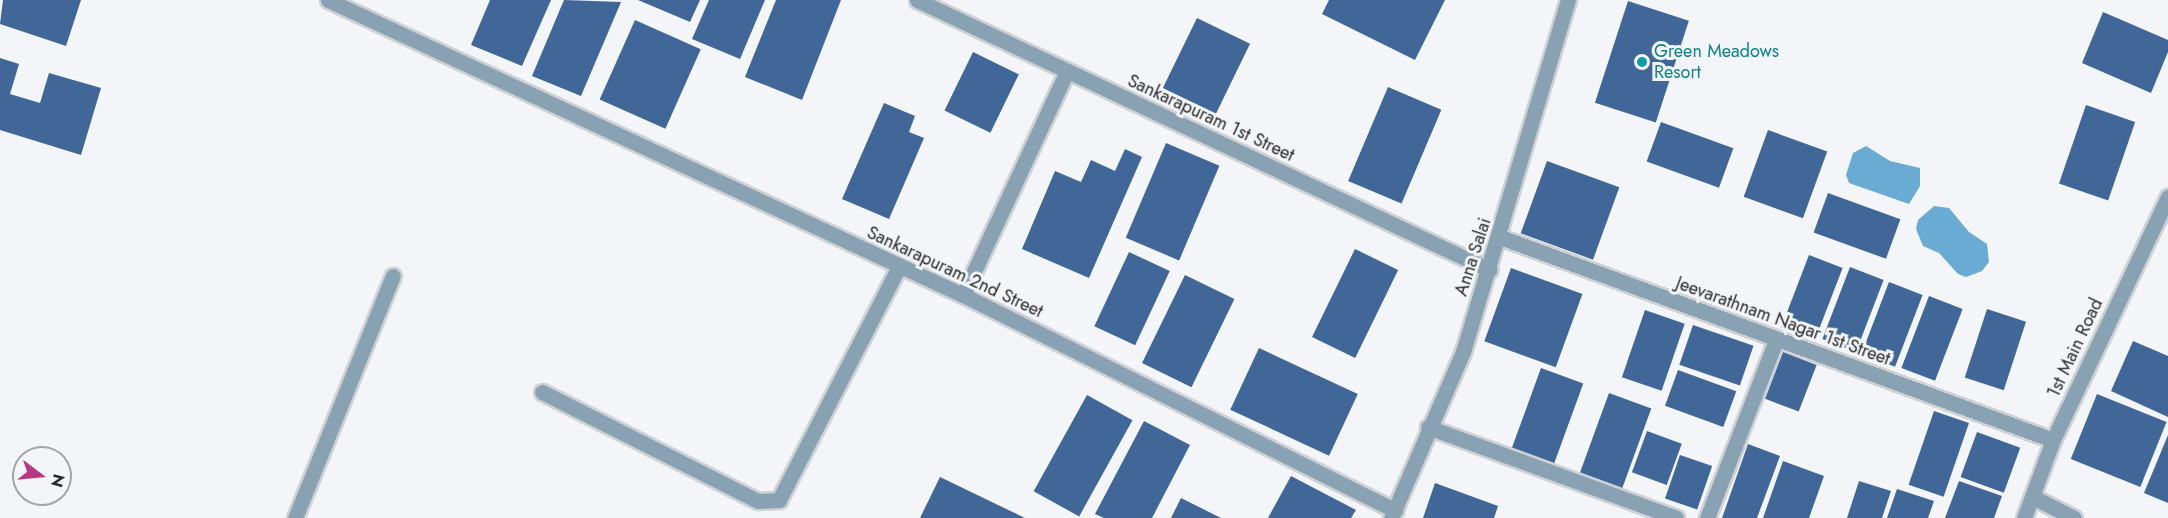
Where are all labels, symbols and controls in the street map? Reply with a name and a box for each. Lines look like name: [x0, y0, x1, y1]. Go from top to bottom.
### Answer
place label: Green Meadows Resort: [1654, 41, 1779, 84]
marker: Green Meadows Resort: [1635, 55, 1649, 69]
street label: Sankarapuram 1st Street: [1124, 70, 1298, 166]
street label: Anna Salai: [1450, 215, 1496, 299]
street label: Sankarapuram 2nd Street: [864, 222, 1046, 322]
street label: Jeevarathnam Nagar 1st Street: [1673, 272, 1893, 370]
street label: 1st Main Road: [2043, 295, 2107, 401]
north arrow: [12, 446, 72, 506]
text: N: [45, 471, 71, 490]

